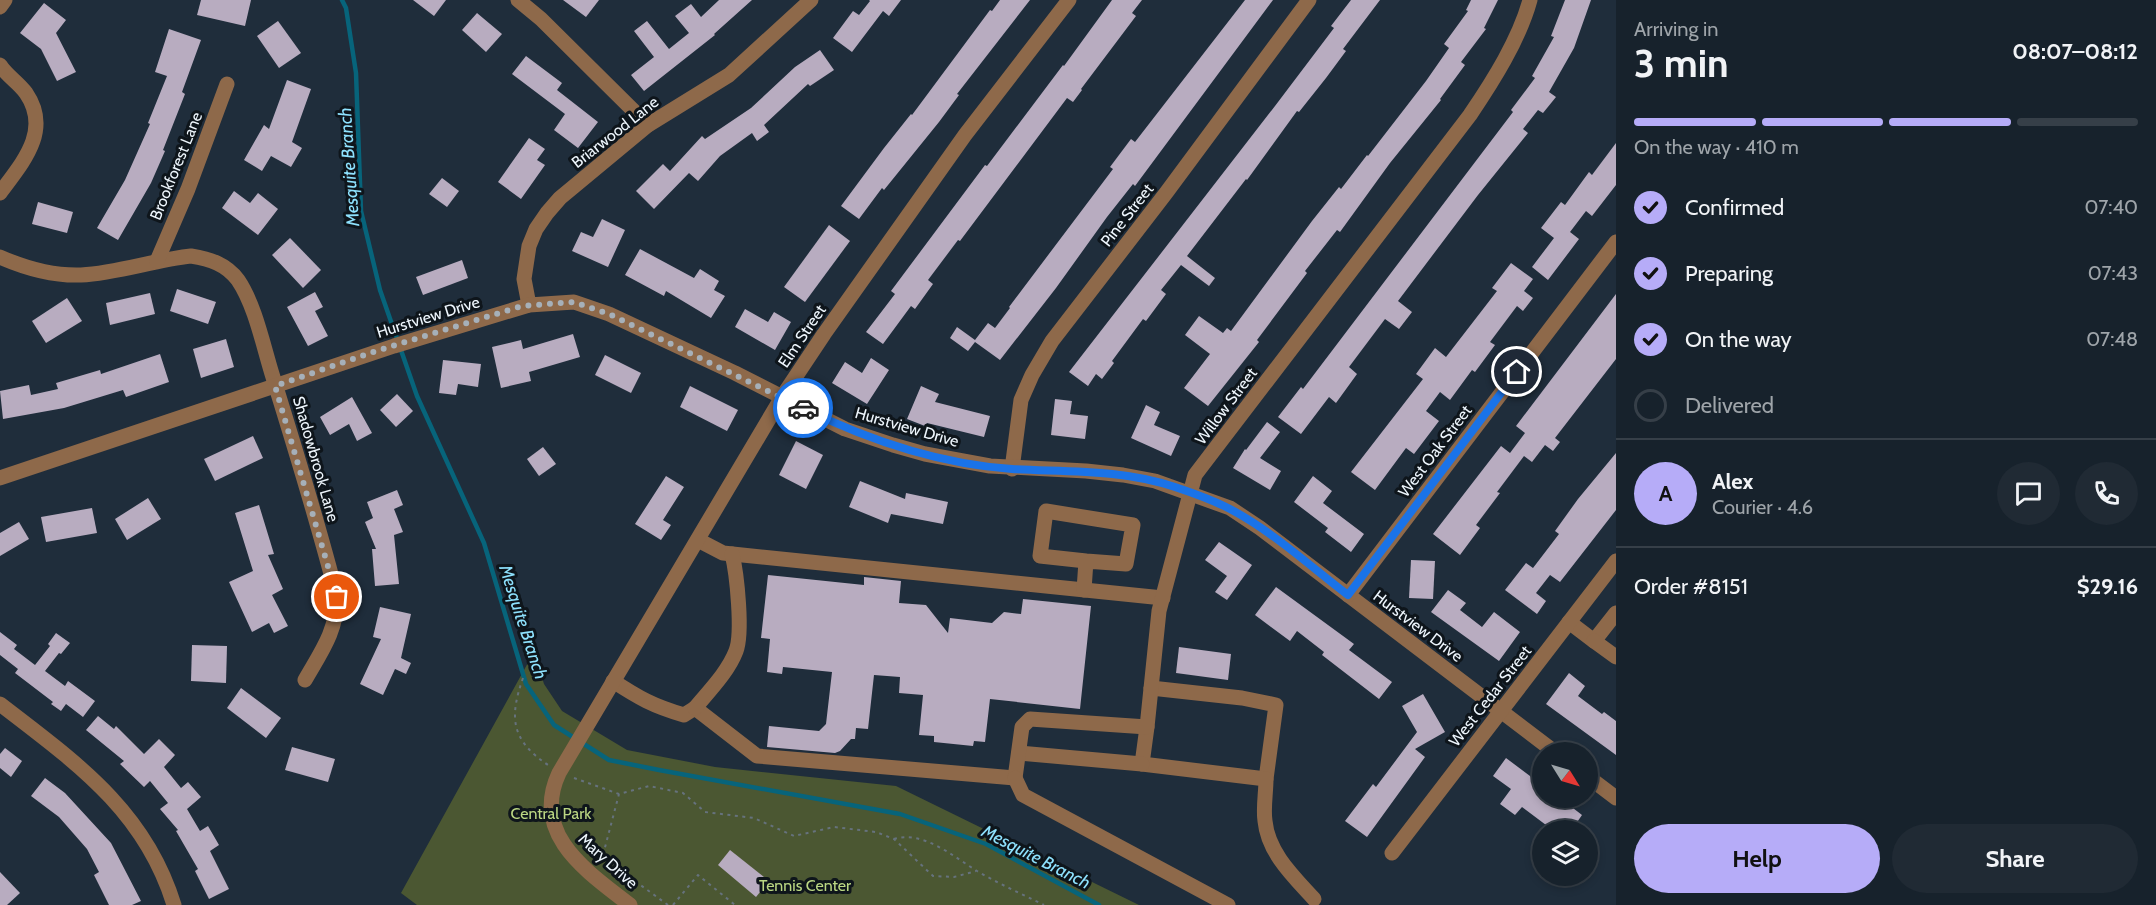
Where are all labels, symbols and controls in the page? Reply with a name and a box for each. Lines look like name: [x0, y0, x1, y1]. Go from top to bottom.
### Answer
text: Arriving in: [1634, 17, 1718, 41]
text: 08:07–08:12: [2012, 38, 2138, 65]
text: 3 min: [1634, 39, 1729, 87]
street label: Briarwood Lane: [568, 92, 662, 172]
water label: Mesquite Branch: [334, 107, 364, 228]
street label: Brookforest Lane: [146, 109, 206, 223]
text: On the way · 410 m: [1634, 135, 1799, 159]
street label: Pine Street: [1097, 179, 1158, 250]
icon: check: [1634, 191, 1667, 224]
text: Confirmed: [1685, 194, 1784, 221]
text: 07:40: [2085, 195, 2138, 219]
icon: check: [1634, 257, 1667, 290]
text: Preparing: [1685, 260, 1773, 287]
text: 07:43: [2088, 261, 2138, 285]
street label: Hurstview Drive: [374, 292, 482, 342]
street label: Elm Street: [774, 301, 830, 371]
icon: check: [1634, 323, 1667, 356]
text: On the way: [1685, 326, 1792, 353]
text: 07:48: [2086, 327, 2138, 351]
pin: [1491, 346, 1542, 397]
icon: home: [1500, 355, 1533, 388]
street label: Willow Street: [1191, 363, 1261, 448]
courier: [773, 378, 833, 438]
icon: car: [787, 392, 820, 425]
text: Delivered: [1685, 392, 1774, 419]
street label: Shadowbrook Lane: [289, 394, 343, 524]
street label: West Oak Street: [1394, 401, 1476, 501]
street label: Hurstview Drive: [853, 403, 961, 451]
button: chat: [1997, 462, 2060, 525]
button: phone: [2075, 462, 2138, 525]
text: Alex: [1712, 468, 1753, 495]
text: A: [1659, 480, 1672, 507]
text: Courier · 4.6: [1712, 495, 1813, 519]
water label: Mesquite Branch: [494, 561, 552, 682]
pin: [311, 571, 362, 622]
text: Order #8151: [1634, 573, 1748, 600]
text: $29.16: [2077, 573, 2138, 600]
icon: bag: [320, 580, 353, 613]
street label: Hurstview Drive: [1370, 586, 1466, 666]
street label: West Cedar Street: [1445, 641, 1536, 750]
north arrow: [1532, 742, 1598, 808]
map controls: [1532, 742, 1598, 886]
park label: Central Park: [511, 804, 592, 823]
water label: Mesquite Branch: [977, 820, 1094, 894]
button: layers: [1532, 820, 1598, 886]
button: Help: [1634, 824, 1880, 893]
button: Share: [1892, 824, 2138, 893]
street label: Mary Drive: [574, 829, 642, 893]
park label: Tennis Center: [759, 876, 852, 895]

